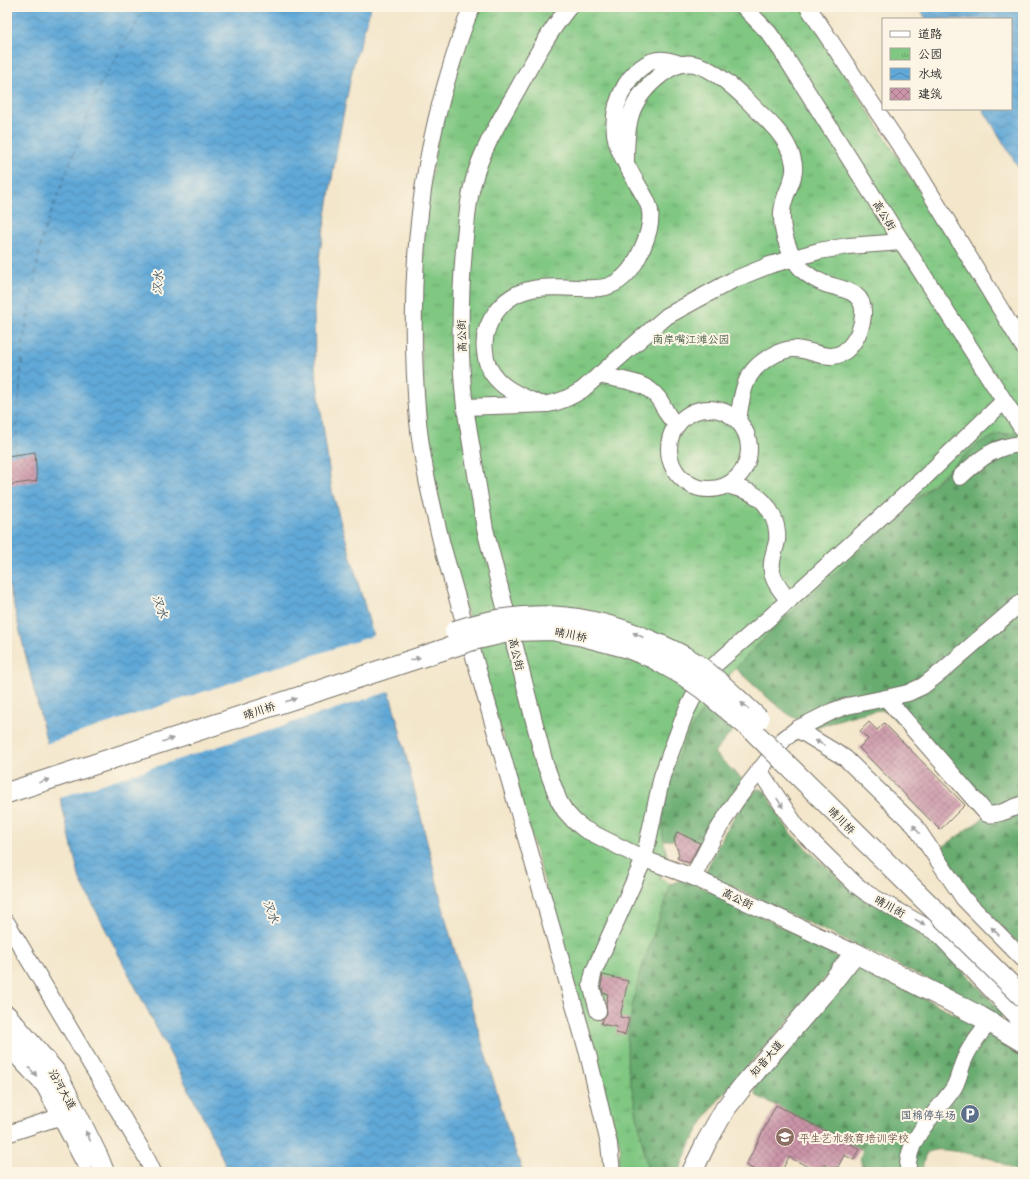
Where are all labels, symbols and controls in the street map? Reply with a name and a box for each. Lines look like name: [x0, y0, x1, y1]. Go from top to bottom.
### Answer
legend: [882, 18, 1012, 110]
text: 道路: [918, 25, 942, 41]
text: 公园: [918, 45, 942, 61]
text: 水域: [918, 65, 942, 81]
text: 建筑: [918, 85, 942, 101]
street label: 高公街: [870, 197, 901, 234]
water label: 汉水: [148, 270, 166, 295]
street label: 高公街: [453, 318, 469, 353]
park label: 南岸嘴江滩公园: [653, 331, 730, 346]
water label: 汉水: [149, 592, 173, 621]
street label: 晴川桥: [553, 623, 589, 645]
one-way arrow: [632, 632, 643, 638]
street label: 高公街: [506, 636, 529, 673]
one-way arrow: [409, 656, 421, 662]
one-way arrow: [285, 696, 297, 702]
street label: 晴川桥: [241, 698, 277, 722]
one-way arrow: [740, 702, 750, 711]
one-way arrow: [162, 737, 174, 743]
one-way arrow: [814, 739, 826, 746]
one-way arrow: [38, 778, 50, 784]
one-way arrow: [777, 797, 784, 809]
street label: 晴川桥: [825, 803, 859, 837]
one-way arrow: [912, 823, 921, 834]
street label: 高公街: [720, 884, 757, 912]
street label: 晴川街: [872, 891, 909, 921]
water label: 汉水: [260, 897, 284, 926]
one-way arrow: [914, 919, 926, 926]
one-way arrow: [990, 926, 1000, 936]
street label: 知音大道: [746, 1036, 786, 1080]
street label: 沿河大道: [46, 1066, 80, 1112]
one-way arrow: [29, 1067, 38, 1077]
parking icon: 国棉停车场: [959, 1103, 981, 1125]
place label: 国棉停车场: [901, 1107, 956, 1122]
school or university icon: 平生艺术教育培训学校: [774, 1126, 796, 1148]
place label: 平生艺术教育培训学校: [799, 1130, 909, 1145]
one-way arrow: [85, 1131, 91, 1142]

